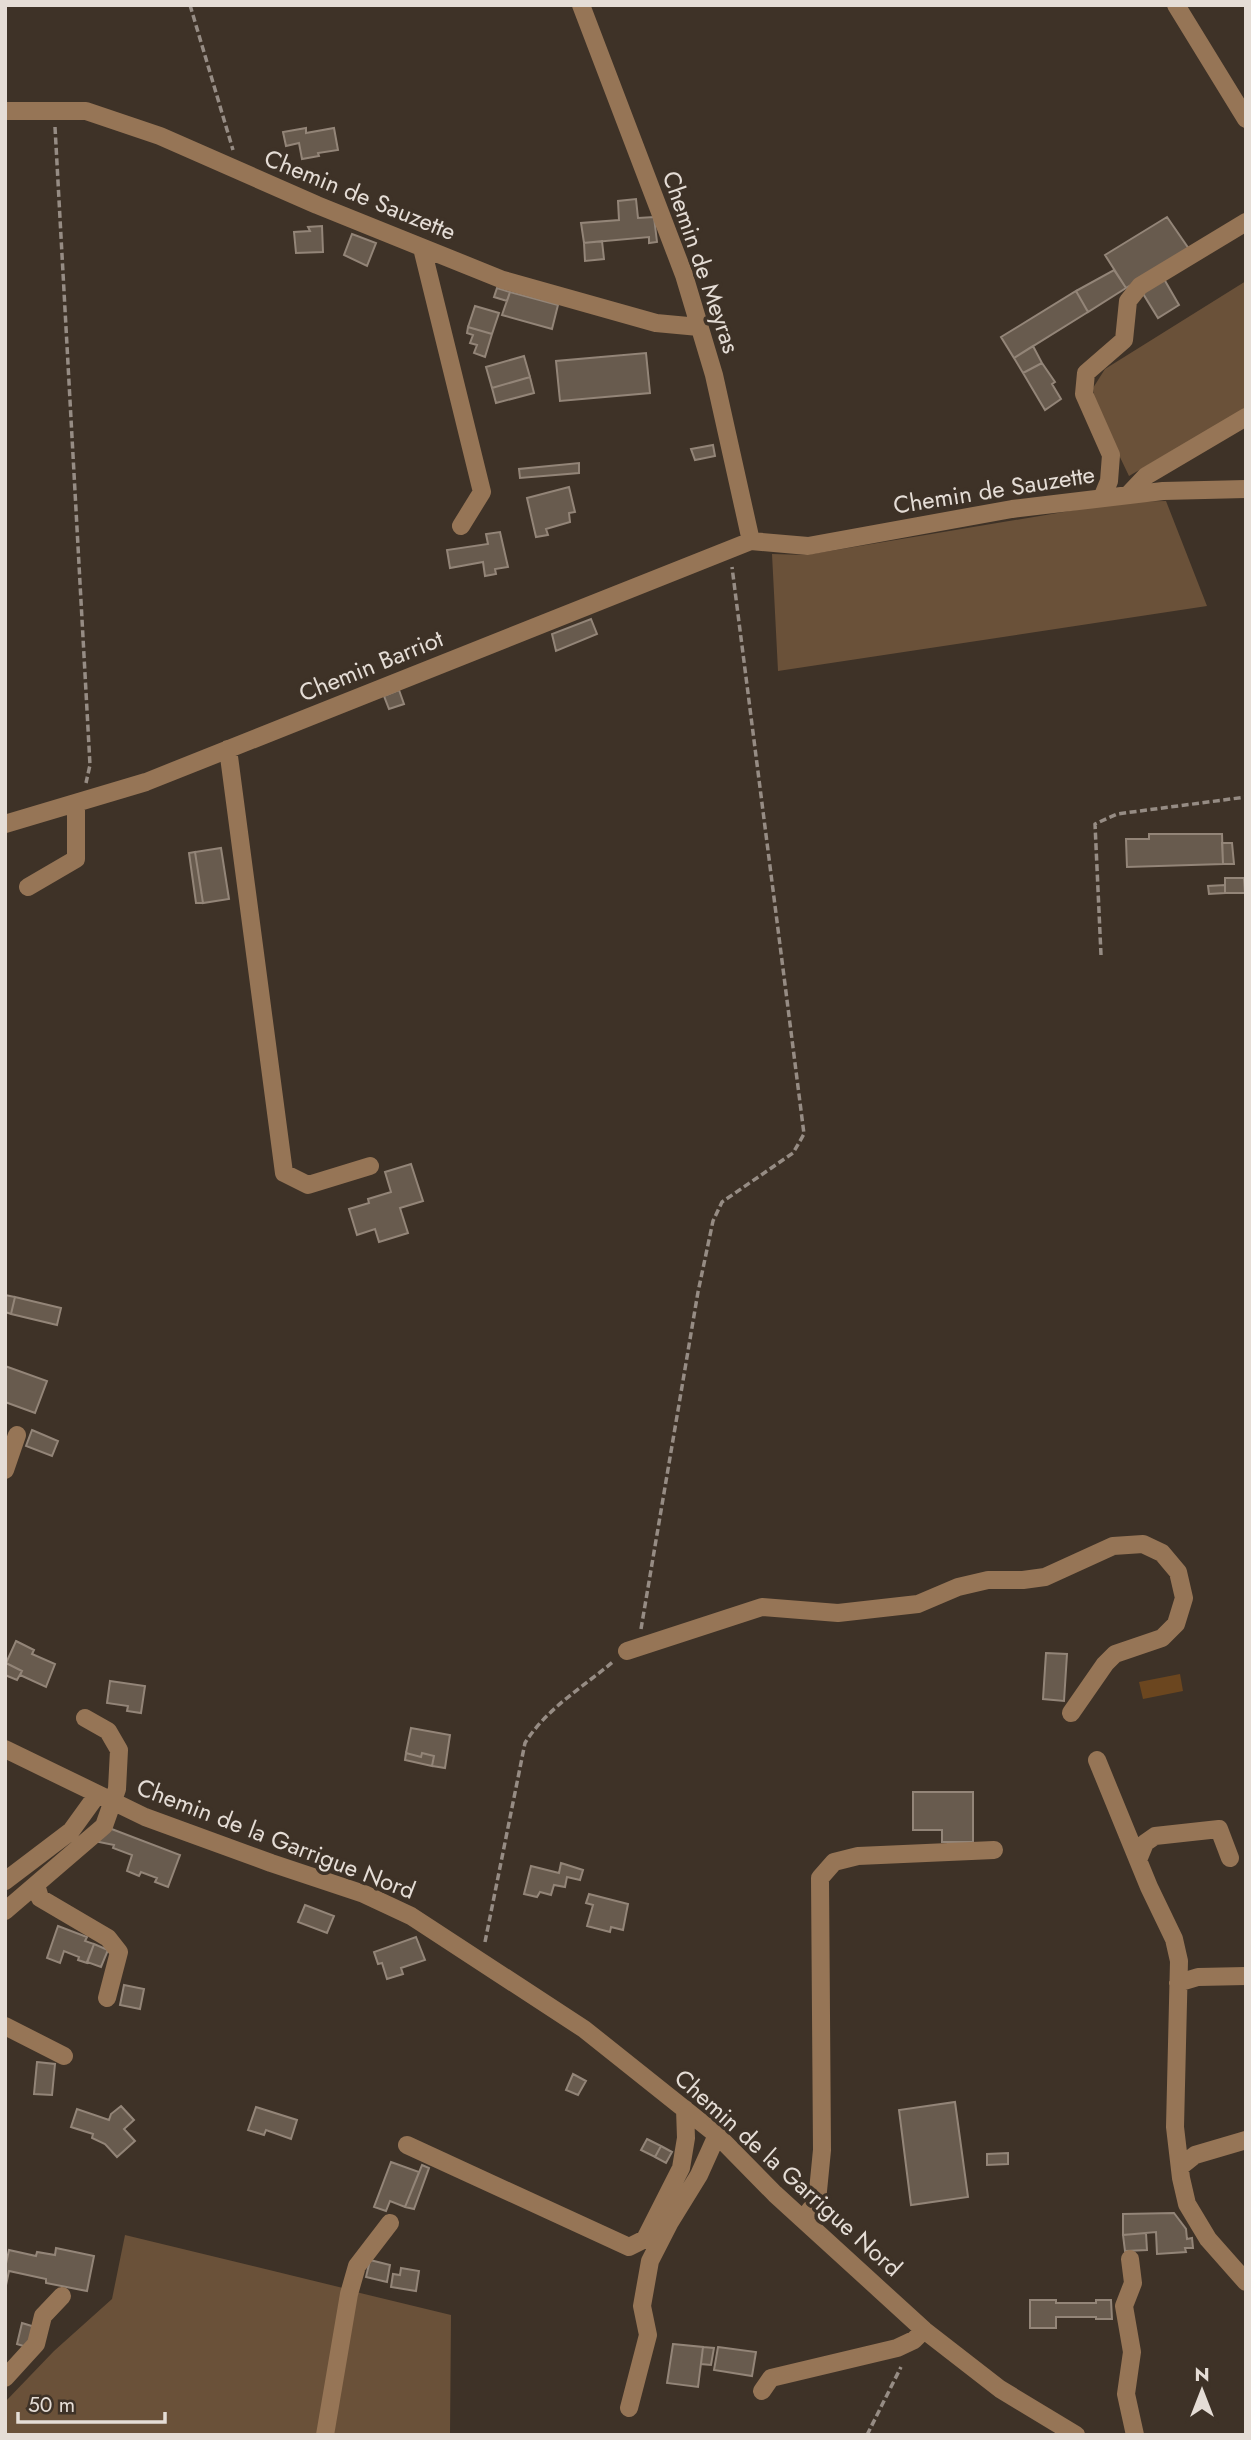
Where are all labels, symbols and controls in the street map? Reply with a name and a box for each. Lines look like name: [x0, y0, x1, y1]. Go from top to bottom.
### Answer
street label: Chemin de Sauzette: [259, 140, 461, 249]
street label: Chemin de Meyras: [654, 166, 749, 358]
street label: Chemin de Sauzette: [891, 456, 1097, 523]
street label: Chemin Barriot: [293, 621, 448, 710]
street label: Chemin de la Garrigue Nord: [132, 1769, 421, 1908]
street label: Chemin de la Garrigue Nord: [667, 2061, 910, 2285]
north arrow: [1167, 2356, 1237, 2426]
text: N: [1194, 2361, 1210, 2388]
scale bar: [18, 2380, 164, 2424]
text: 50 m: [28, 2390, 75, 2420]

